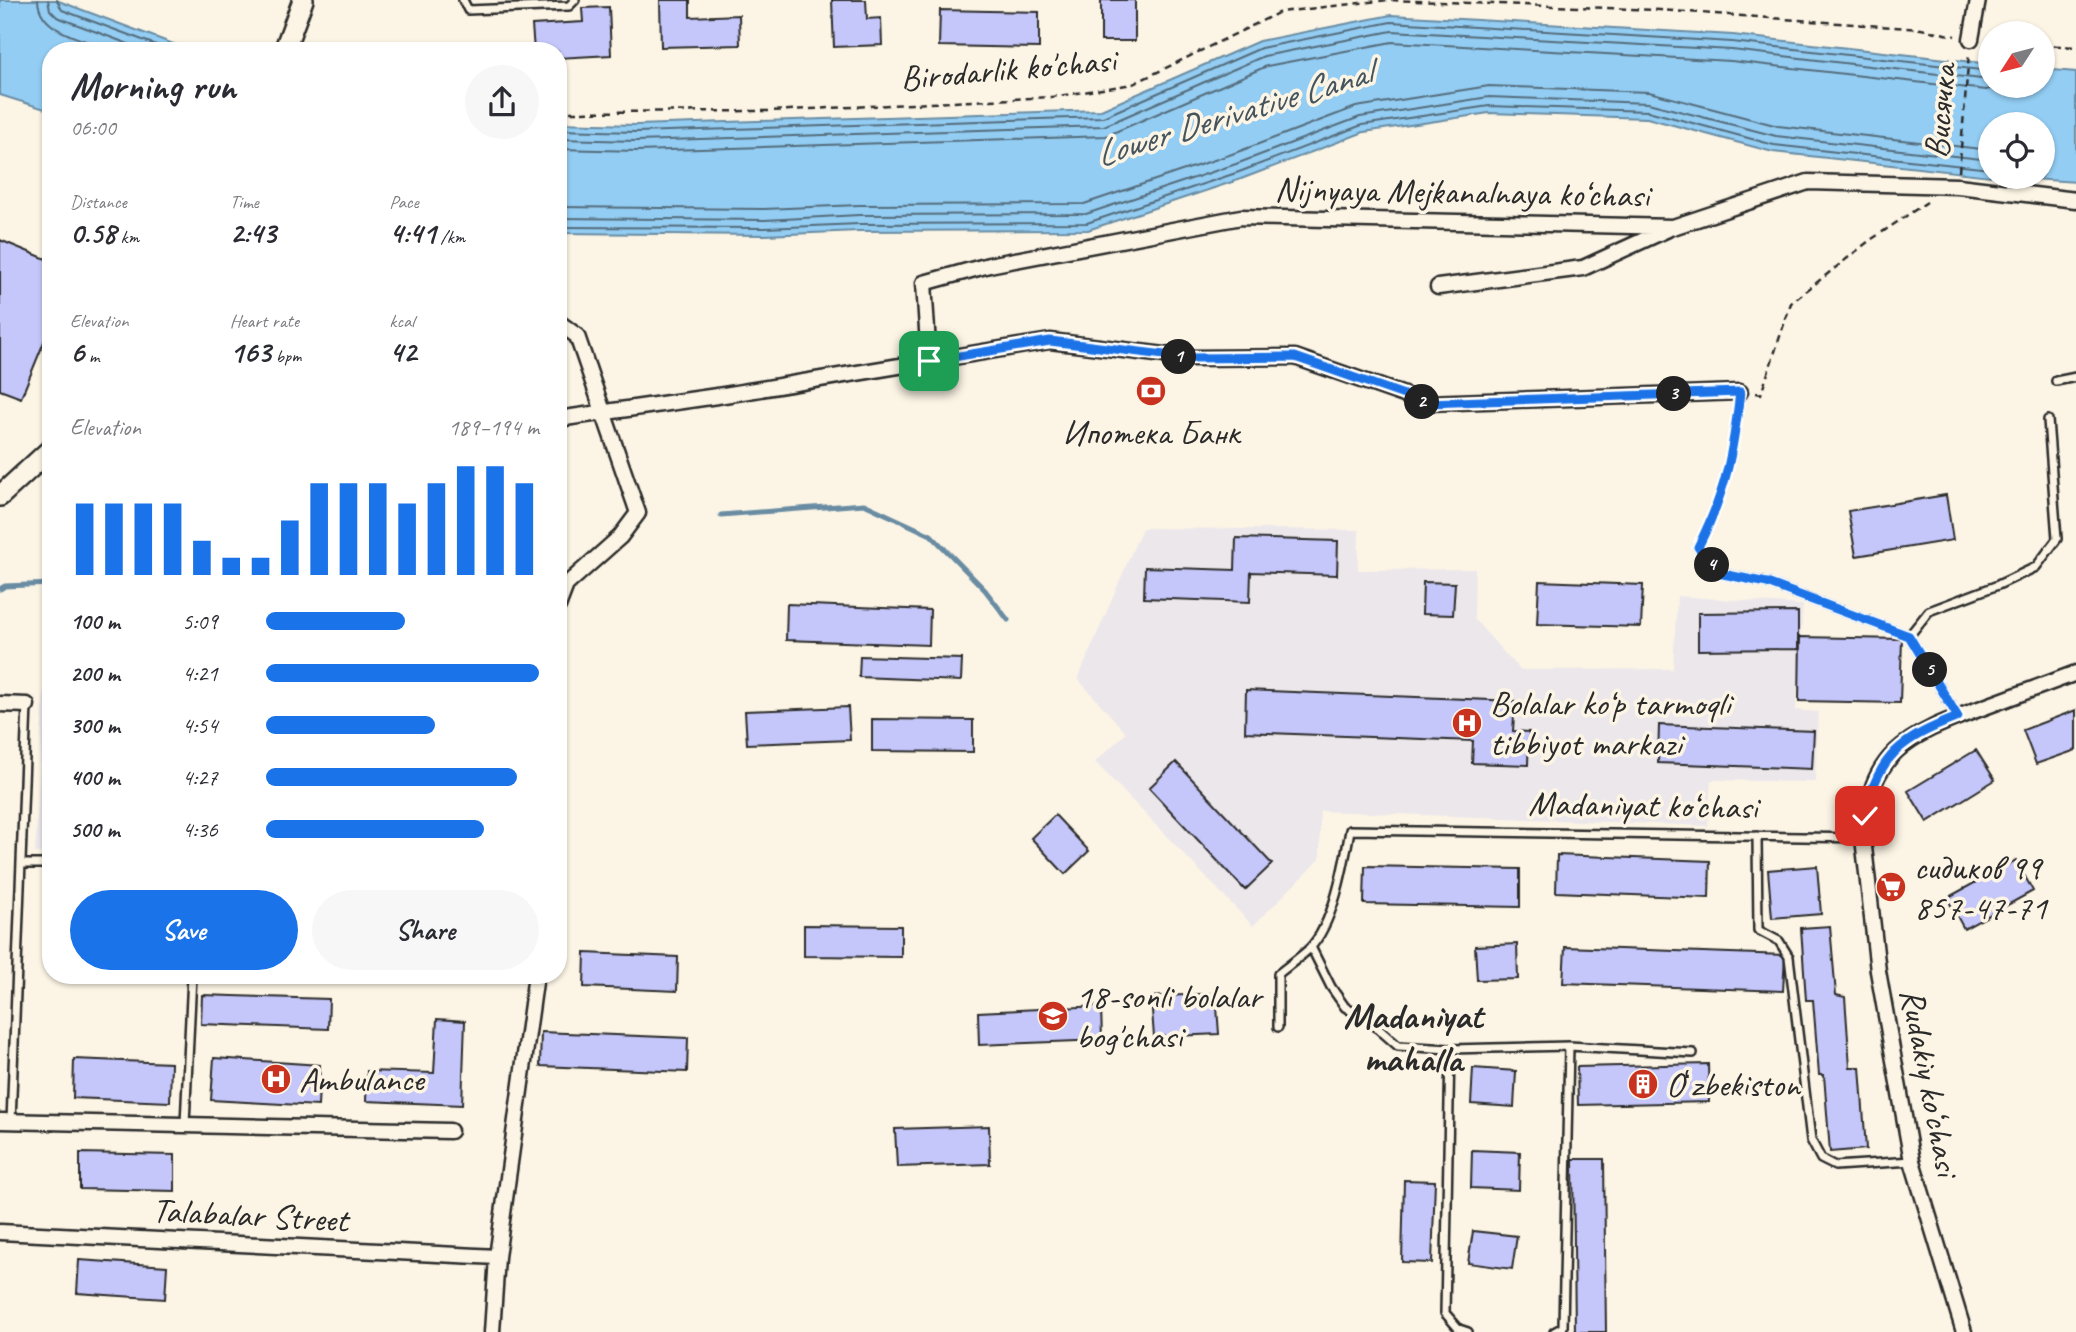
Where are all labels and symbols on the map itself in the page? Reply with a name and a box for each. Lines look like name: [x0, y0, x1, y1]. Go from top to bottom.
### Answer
north arrow: [1978, 21, 2054, 98]
street label: Birodarlik ko'chasi: [899, 37, 1122, 101]
water label: Lower Derivative Canal: [1089, 45, 1388, 177]
street label: Висячка: [1913, 60, 1967, 160]
street label: Nijnyaya Mejkanalnaya ko‘chasi: [1274, 166, 1654, 218]
pin: [899, 331, 959, 391]
pin: 1: [1162, 340, 1196, 374]
bank icon: Ипотека Банк: [1134, 374, 1168, 408]
pin: 3: [1656, 376, 1692, 412]
pin: 2: [1404, 384, 1440, 420]
place label: Ипотека Банк: [1063, 410, 1243, 455]
pin: 4: [1694, 548, 1730, 582]
pin: 5: [1912, 652, 1948, 688]
place label: Bolalar ko‘p tarmoqli tibbiyot markazi: [1490, 681, 1735, 766]
hospital icon: Bolalar ko‘p tarmoqli tibbiyot markazi: [1450, 706, 1484, 740]
street label: Madaniyat ko‘chasi: [1528, 781, 1762, 830]
pin: [1835, 786, 1895, 846]
place label: сидиков 99 857-47-71: [1914, 845, 2049, 930]
supermarket icon: сидиков 99 857-47-71: [1874, 870, 1908, 904]
place label: 18-sonli bolalar bog'chasi: [1076, 974, 1265, 1059]
street label: Rudakiy ko‘chasi: [1890, 985, 1971, 1184]
district label: Madaniyat mahalla: [1343, 992, 1486, 1082]
school or university icon: 18-sonli bolalar bog'chasi: [1036, 999, 1070, 1033]
place label: Ambulance: [299, 1057, 426, 1102]
hospital icon: Ambulance: [259, 1062, 293, 1096]
place label: Oʻzbekiston: [1666, 1062, 1802, 1107]
building icon: Oʻzbekiston: [1626, 1067, 1660, 1101]
street label: Talabalar Street: [151, 1187, 352, 1243]

